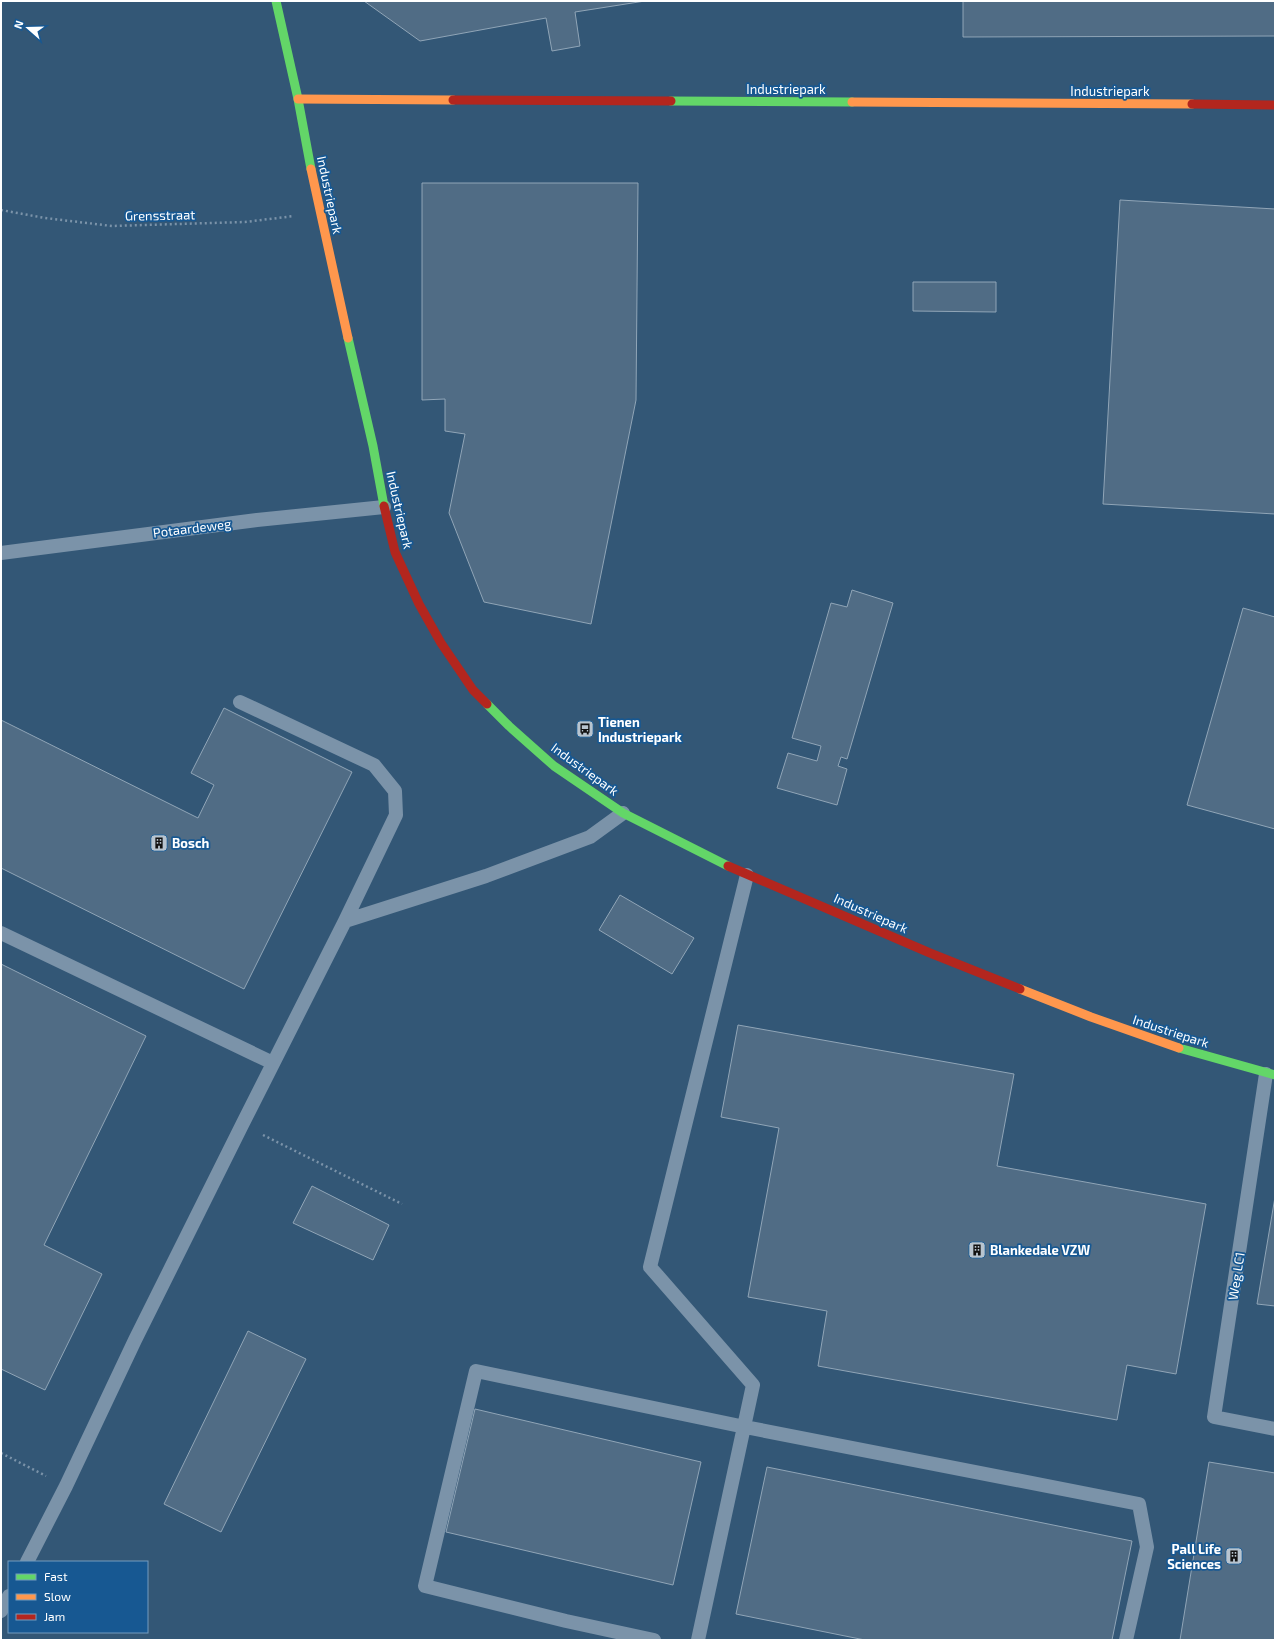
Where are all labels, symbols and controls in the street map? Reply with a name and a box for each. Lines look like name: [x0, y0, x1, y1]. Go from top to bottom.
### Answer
north arrow: [8, 8, 48, 48]
text: N: [11, 18, 26, 30]
street label: Industriepark: [746, 81, 826, 97]
street label: Industriepark: [1070, 83, 1150, 99]
street label: Industriepark: [314, 155, 346, 236]
street label: Grensstraat: [125, 206, 195, 224]
street label: Industriepark: [383, 470, 417, 551]
street label: Potaardeweg: [152, 515, 232, 541]
place label: Tienen Industriepark: [598, 714, 683, 745]
bus stop icon: Tienen Industriepark: [575, 719, 595, 739]
street label: Industriepark: [548, 739, 622, 799]
building icon: Bosch: [149, 833, 169, 853]
place label: Bosch: [172, 835, 210, 851]
street label: Industriepark: [832, 890, 911, 937]
street label: Industriepark: [1131, 1011, 1212, 1051]
building icon: Blankedale VZW: [967, 1240, 987, 1260]
place label: Blankedale VZW: [990, 1242, 1090, 1258]
street label: Weg LC1: [1224, 1251, 1248, 1301]
place label: Pall Life Sciences: [1167, 1541, 1221, 1572]
building icon: Pall Life Sciences: [1224, 1546, 1244, 1566]
legend: [8, 1561, 148, 1633]
text: Fast: [44, 1569, 68, 1583]
text: Slow: [44, 1589, 71, 1603]
text: Jam: [44, 1609, 65, 1623]

